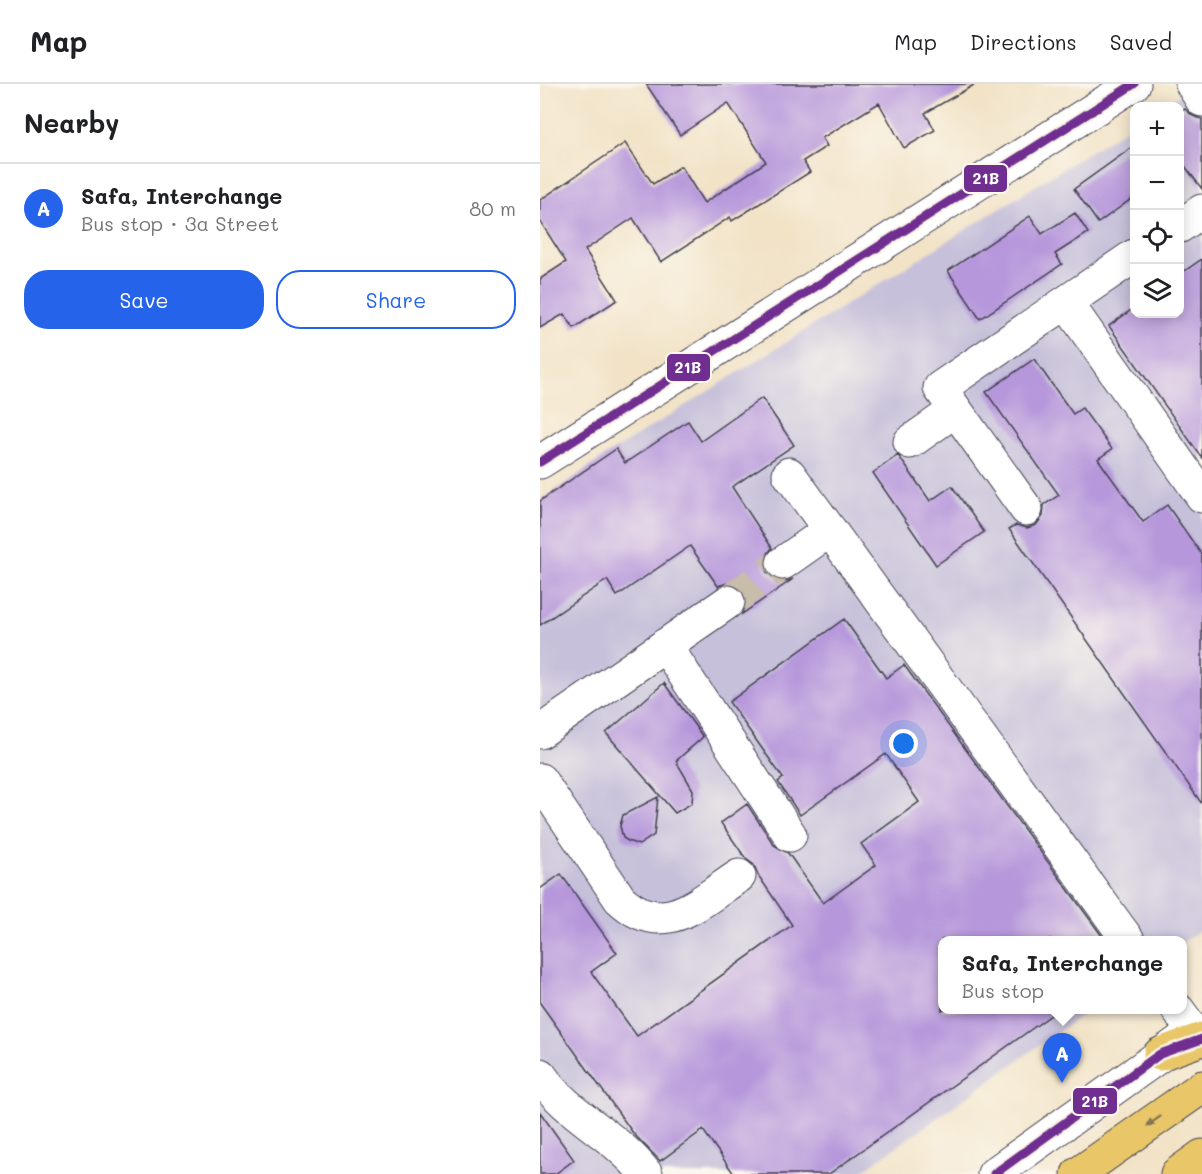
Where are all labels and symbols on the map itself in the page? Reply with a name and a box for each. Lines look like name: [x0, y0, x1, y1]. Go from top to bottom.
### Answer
line badge: 21B: [963, 164, 1008, 193]
text: 21B: [973, 167, 999, 188]
line badge: 21B: [666, 353, 711, 382]
text: 21B: [675, 356, 701, 377]
your location: [889, 729, 918, 758]
pin: A: [1042, 1034, 1082, 1083]
line badge: 21B: [1072, 1087, 1118, 1115]
text: 21B: [1082, 1090, 1108, 1111]
one-way arrow: [1146, 1115, 1162, 1126]

